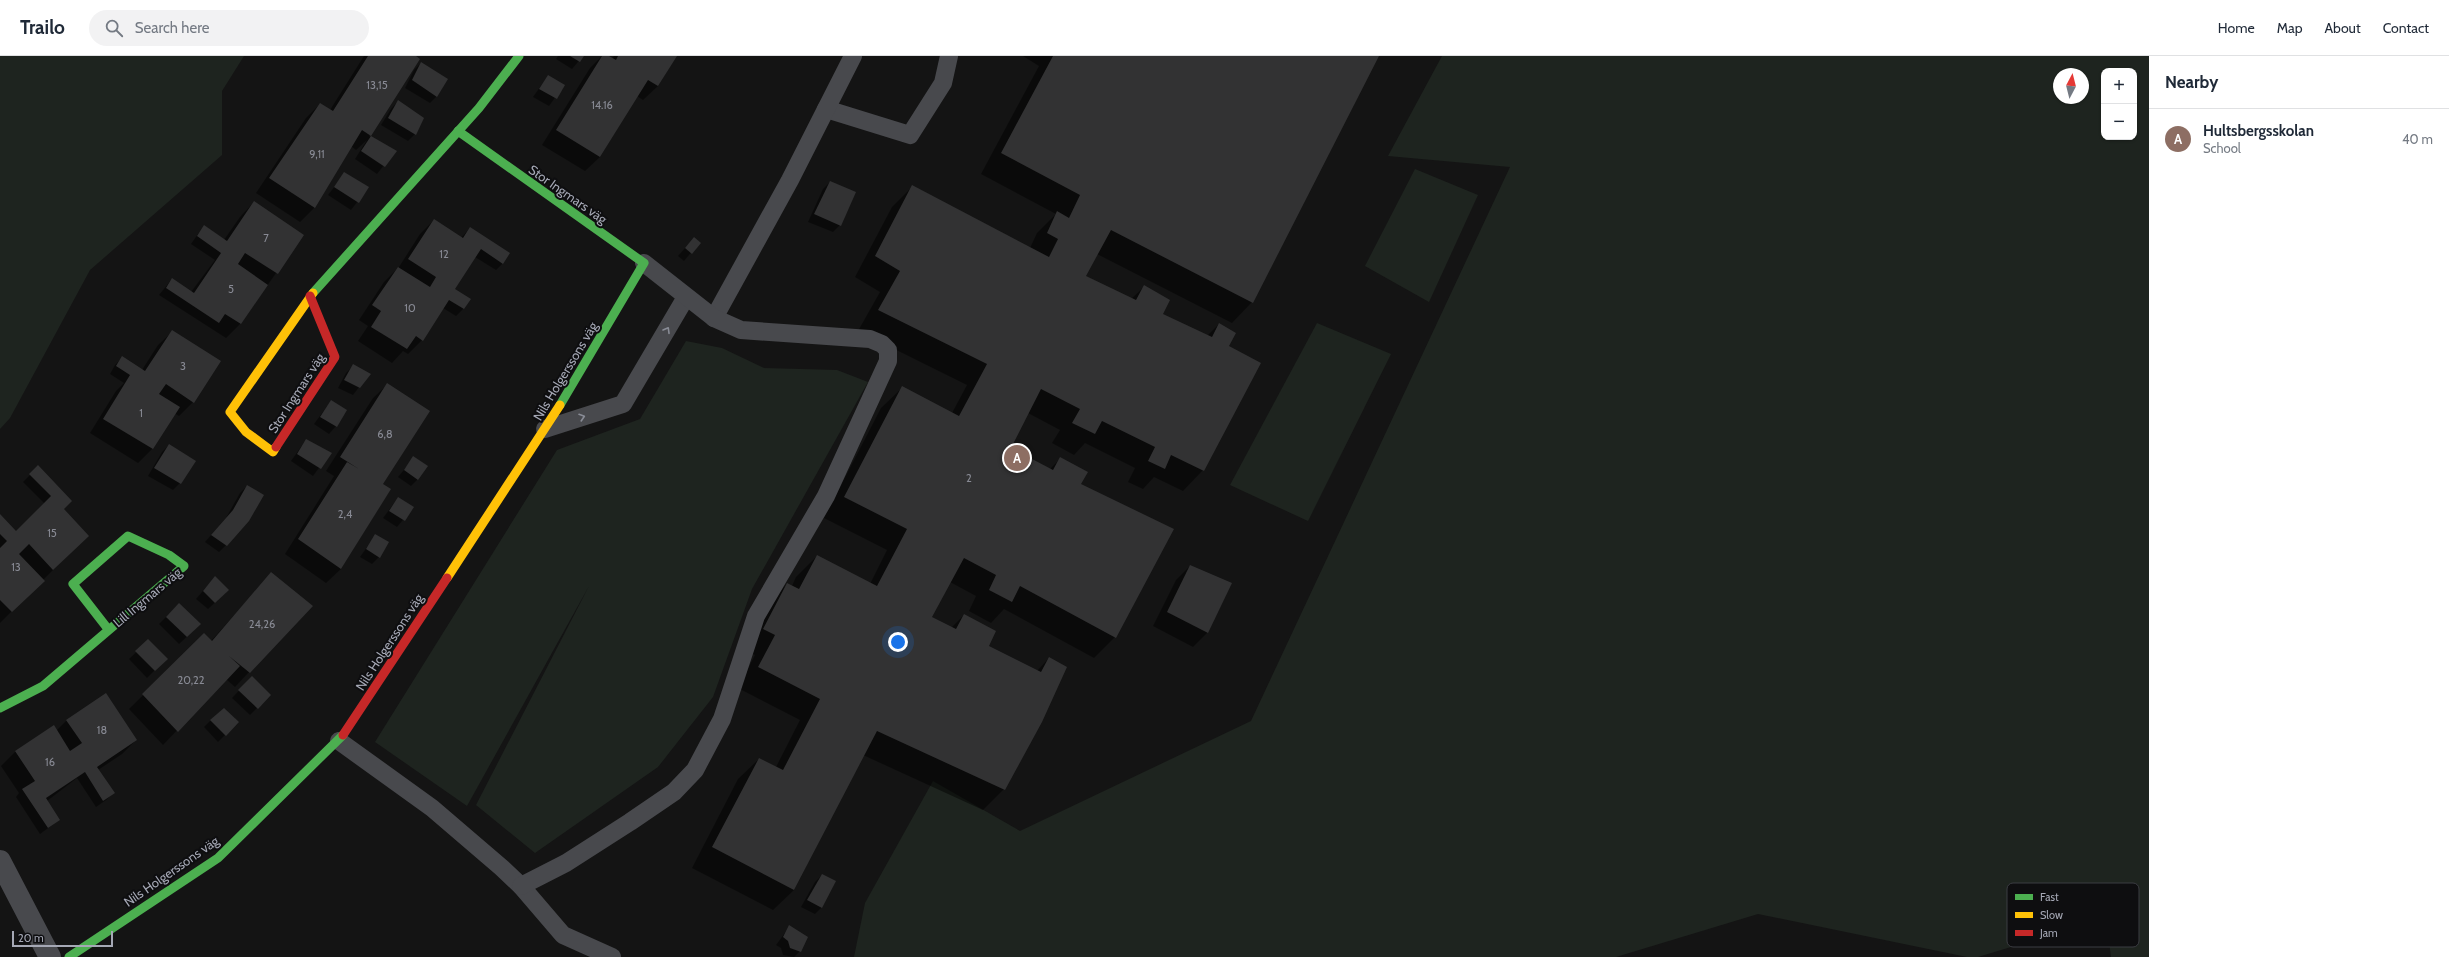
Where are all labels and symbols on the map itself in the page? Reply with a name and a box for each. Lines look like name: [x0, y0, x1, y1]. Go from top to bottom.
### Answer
north arrow: [2053, 68, 2089, 104]
house number: 13,15: [366, 78, 388, 92]
house number: 14.16: [591, 98, 613, 112]
house number: 9,11: [309, 147, 325, 161]
street label: Stor Ingmars väg: [526, 161, 611, 227]
house number: 7: [263, 231, 269, 245]
house number: 12: [439, 247, 449, 261]
house number: 5: [228, 282, 234, 296]
house number: 10: [404, 301, 416, 315]
street label: Nils Holgerssons väg: [529, 318, 601, 423]
one-way arrow: [663, 327, 670, 334]
street label: Stor Ingmars väg: [264, 350, 328, 436]
house number: 3: [180, 359, 186, 373]
house number: 1: [139, 406, 143, 420]
one-way arrow: [578, 414, 585, 422]
house number: 6,8: [377, 427, 393, 441]
pin: A: [1004, 443, 1030, 473]
house number: 2: [966, 471, 972, 485]
house number: 2,4: [338, 507, 353, 521]
house number: 15: [47, 526, 57, 540]
house number: 13: [11, 560, 21, 574]
street label: Lill Ingmars väg: [110, 563, 185, 630]
street label: Nils Holgerssons väg: [352, 590, 427, 693]
house number: 24,26: [249, 617, 275, 631]
your location: [888, 632, 908, 652]
house number: 20,22: [177, 673, 205, 687]
house number: 18: [97, 723, 107, 737]
house number: 16: [45, 755, 55, 769]
street label: Nils Holgerssons väg: [120, 832, 222, 910]
legend: [2007, 883, 2139, 947]
text: Fast: [2040, 890, 2059, 904]
text: Slow: [2040, 908, 2063, 922]
text: Jam: [2039, 926, 2058, 940]
scale bar: [12, 929, 113, 948]

